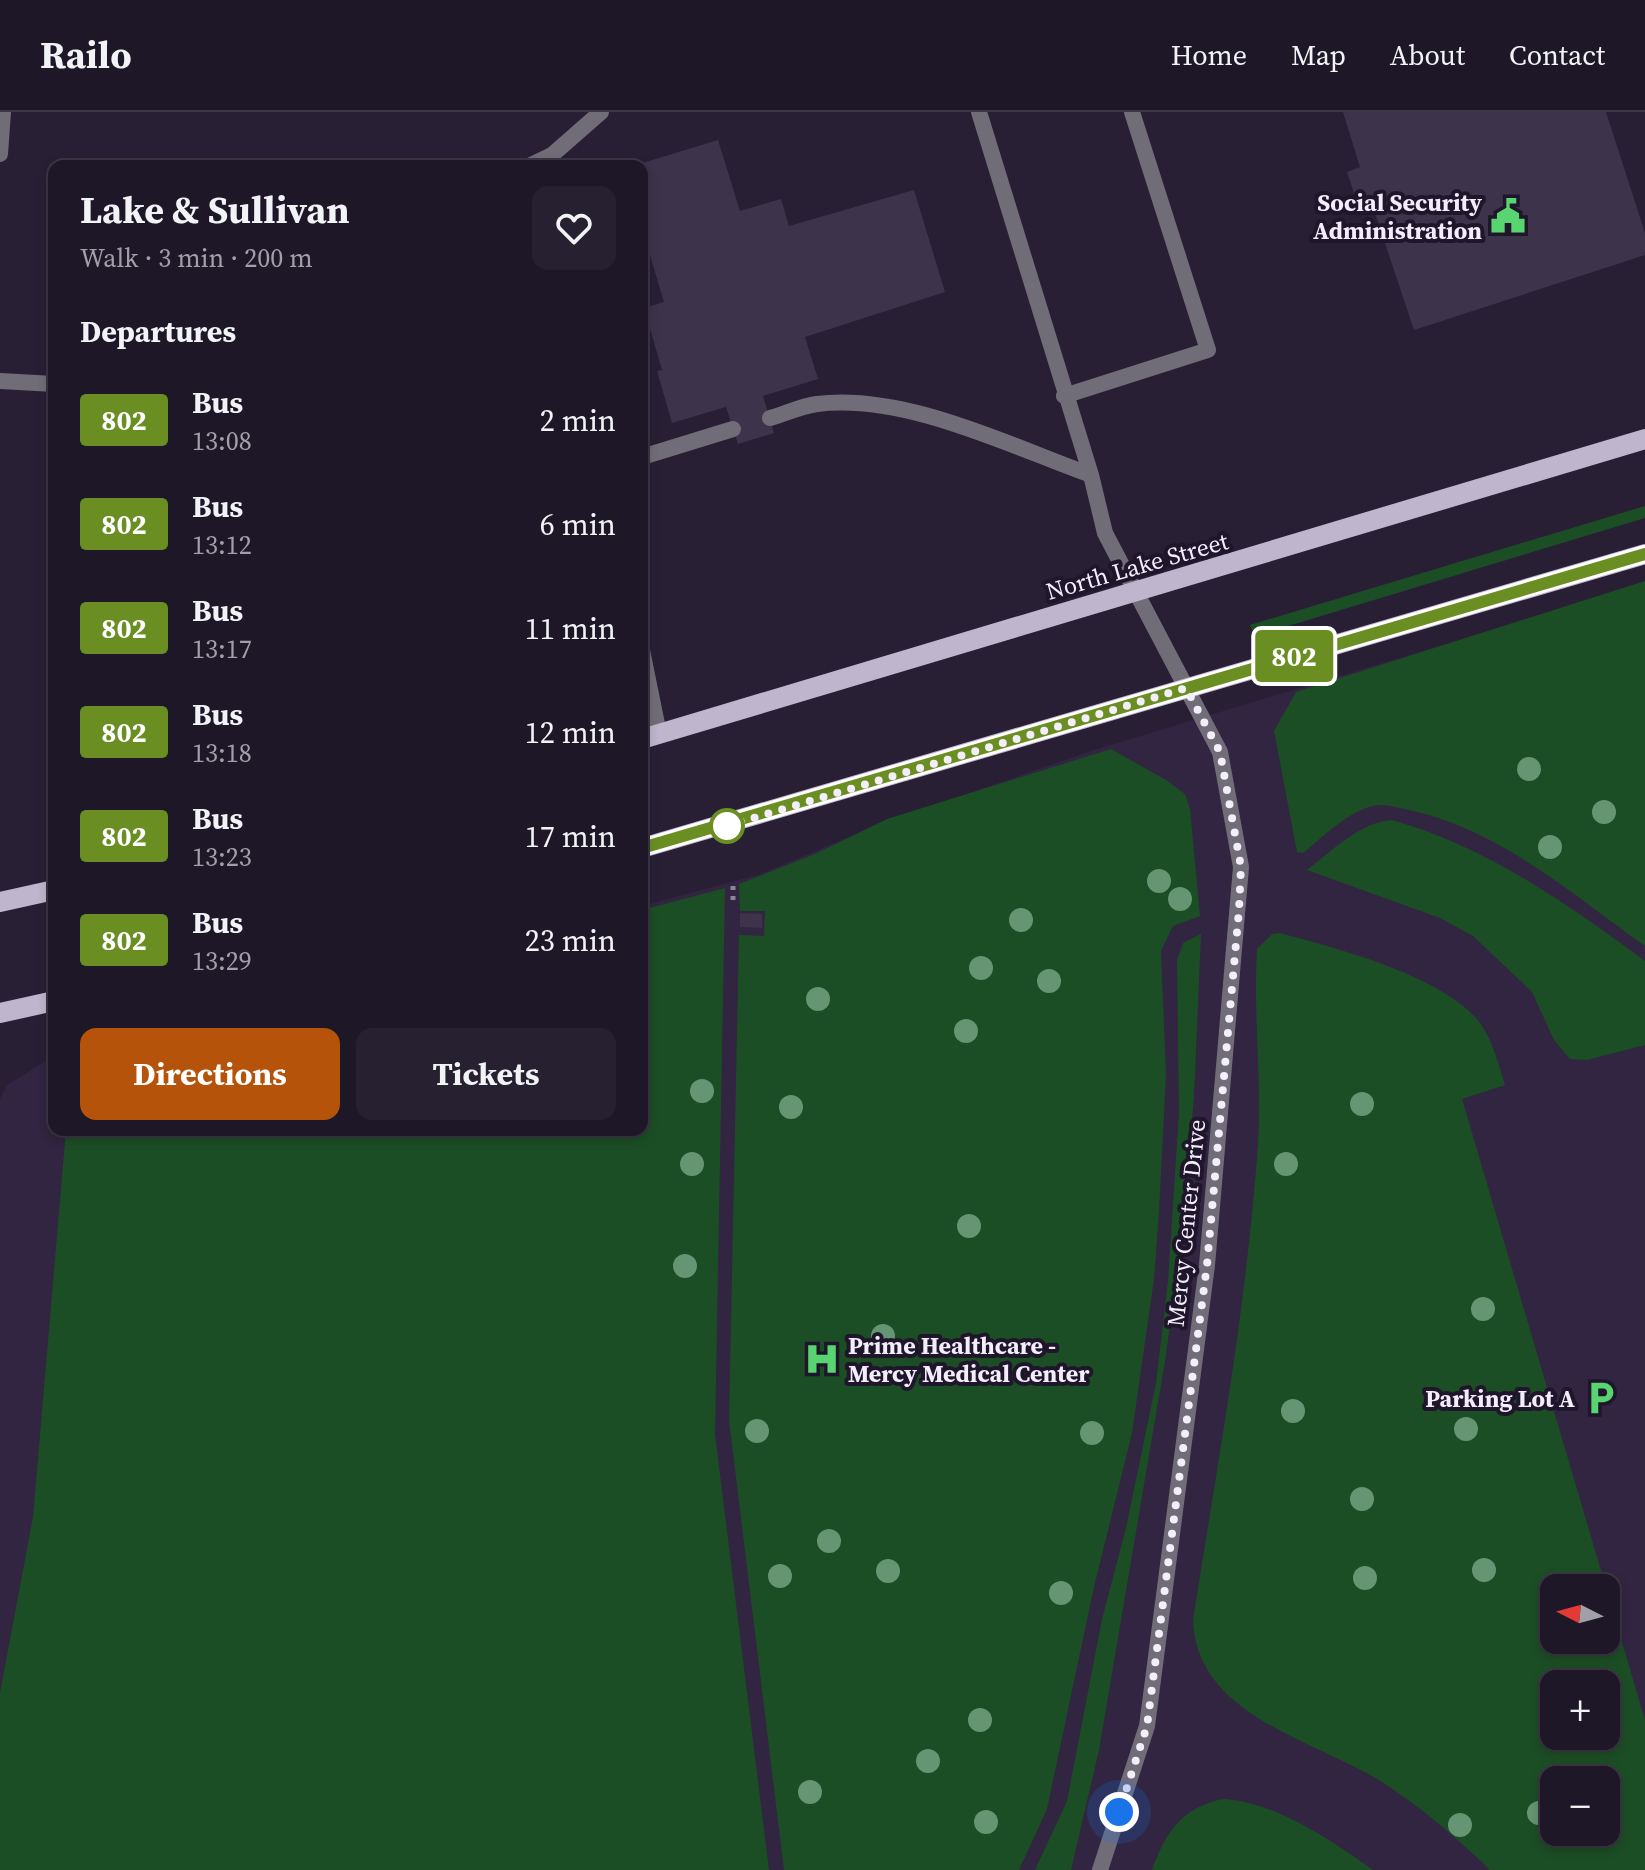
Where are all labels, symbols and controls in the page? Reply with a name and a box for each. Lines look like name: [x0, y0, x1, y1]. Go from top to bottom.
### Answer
text: Railo: [40, 29, 132, 81]
text: Home: [1171, 36, 1247, 74]
text: Map: [1291, 36, 1346, 74]
text: About: [1390, 36, 1465, 74]
text: Contact: [1509, 36, 1605, 74]
text: Lake & Sullivan: [80, 184, 350, 236]
button: heart: [532, 186, 616, 270]
place label: Social Security Administration: [1313, 186, 1482, 247]
public building icon: Social Security Administration: [1489, 197, 1527, 235]
text: Walk · 3 min · 200 m: [80, 240, 313, 276]
text: Departures: [80, 311, 236, 352]
text: Bus: [192, 382, 243, 423]
text: 2 min: [540, 400, 616, 441]
text: 802: [101, 401, 147, 439]
text: 13:08: [192, 423, 252, 459]
text: Bus: [192, 486, 243, 527]
text: 6 min: [540, 504, 616, 545]
text: 802: [101, 505, 147, 543]
street label: North Lake Street: [1042, 524, 1232, 608]
text: 13:12: [192, 527, 252, 563]
text: Bus: [192, 590, 243, 631]
text: 11 min: [525, 608, 616, 649]
text: 802: [101, 609, 147, 647]
line badge: 802: [1248, 630, 1340, 682]
text: 13:17: [192, 631, 252, 667]
text: 802: [1271, 637, 1317, 675]
text: Bus: [192, 694, 243, 735]
text: 12 min: [525, 712, 616, 753]
text: 802: [101, 713, 147, 751]
text: 13:18: [192, 735, 252, 771]
text: Bus: [192, 798, 243, 839]
unlabelled marker: [710, 809, 744, 843]
text: 17 min: [525, 816, 616, 857]
text: 802: [101, 817, 147, 855]
text: 13:23: [192, 839, 252, 875]
text: Bus: [192, 902, 243, 943]
text: 23 min: [525, 920, 616, 961]
text: 802: [101, 921, 147, 959]
text: 13:29: [192, 943, 252, 979]
button: Directions: [80, 1028, 340, 1120]
button: Tickets: [356, 1028, 616, 1120]
street label: Mercy Center Drive: [1159, 1118, 1213, 1328]
place label: Prime Healthcare - Mercy Medical Center: [848, 1329, 1090, 1390]
hospital icon: Prime Healthcare - Mercy Medical Center: [803, 1340, 841, 1378]
parking icon: Parking Lot A: [1582, 1379, 1620, 1417]
place label: Parking Lot A: [1425, 1382, 1575, 1415]
north arrow: [1540, 1574, 1620, 1654]
map controls: [1540, 1574, 1620, 1846]
button: +: [1540, 1670, 1620, 1750]
button: −: [1540, 1766, 1620, 1846]
your location: [1099, 1792, 1139, 1832]

